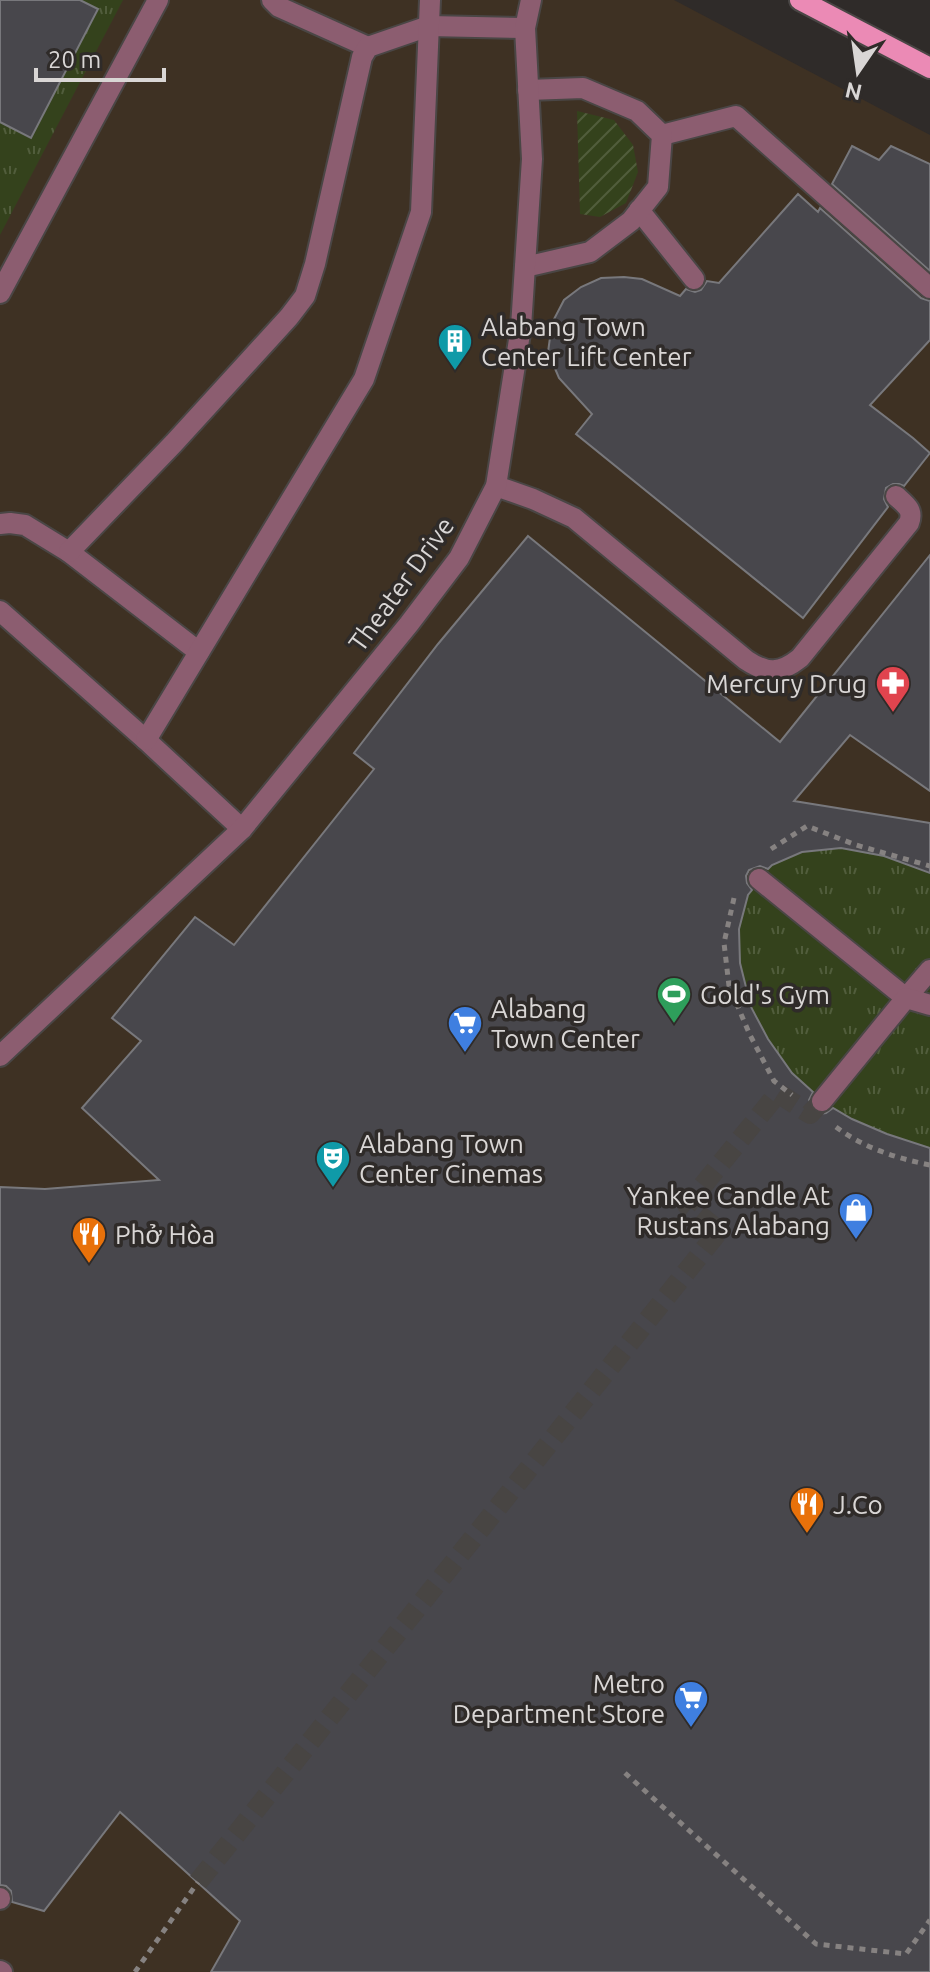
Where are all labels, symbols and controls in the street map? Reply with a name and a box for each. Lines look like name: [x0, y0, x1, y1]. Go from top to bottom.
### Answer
scale bar: [36, 32, 164, 82]
north arrow: [818, 32, 898, 112]
text: 20 m: [48, 46, 101, 73]
text: N: [843, 78, 864, 106]
place label: Alabang Town Center Lift Center: [481, 312, 692, 371]
building icon: Alabang Town Center Lift Center: [436, 322, 474, 372]
street label: Theater Drive: [343, 511, 459, 657]
pharmacy icon: Mercury Drug: [874, 664, 912, 714]
place label: Mercury Drug: [706, 669, 867, 698]
sports icon: Gold's Gym: [655, 975, 693, 1025]
place label: Gold's Gym: [700, 980, 830, 1009]
place label: Alabang Town Center: [491, 994, 640, 1053]
supermarket icon: Alabang Town Center: [446, 1004, 484, 1054]
place label: Alabang Town Center Cinemas: [359, 1129, 543, 1188]
theatre icon: Alabang Town Center Cinemas: [314, 1139, 352, 1189]
place label: Yankee Candle At Rustans Alabang: [627, 1181, 830, 1240]
shop icon: Yankee Candle At Rustans Alabang: [837, 1191, 875, 1241]
restaurant icon: Phở Hòa: [70, 1215, 108, 1265]
place label: Phở Hòa: [115, 1220, 215, 1249]
restaurant icon: J.Co: [788, 1485, 826, 1535]
place label: J.Co: [833, 1490, 883, 1519]
place label: Metro Department Store: [453, 1669, 665, 1728]
supermarket icon: Metro Department Store: [672, 1679, 710, 1729]

